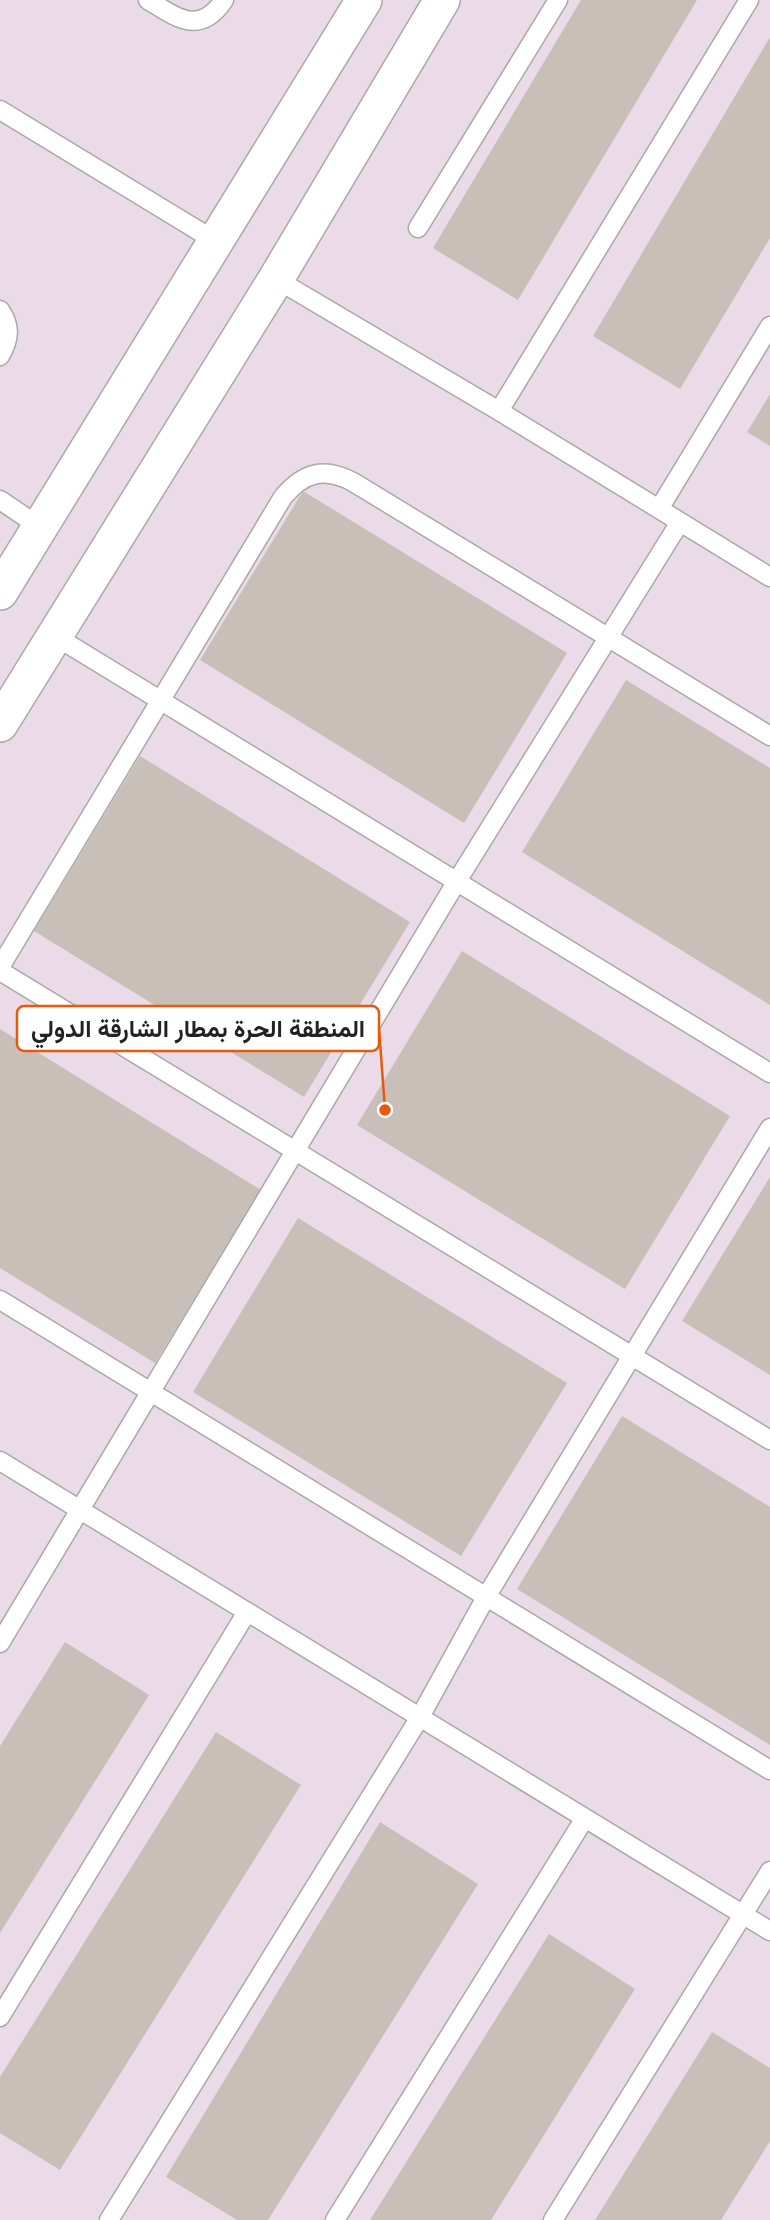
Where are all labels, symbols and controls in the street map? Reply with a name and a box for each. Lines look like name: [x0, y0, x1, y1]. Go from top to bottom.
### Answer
callout: المنطقة الحرة بمطار الشارقة الدولي: [17, 1006, 379, 1051]
text: المنطقة الحرة بمطار الشارقة الدولي: [31, 1013, 365, 1049]

